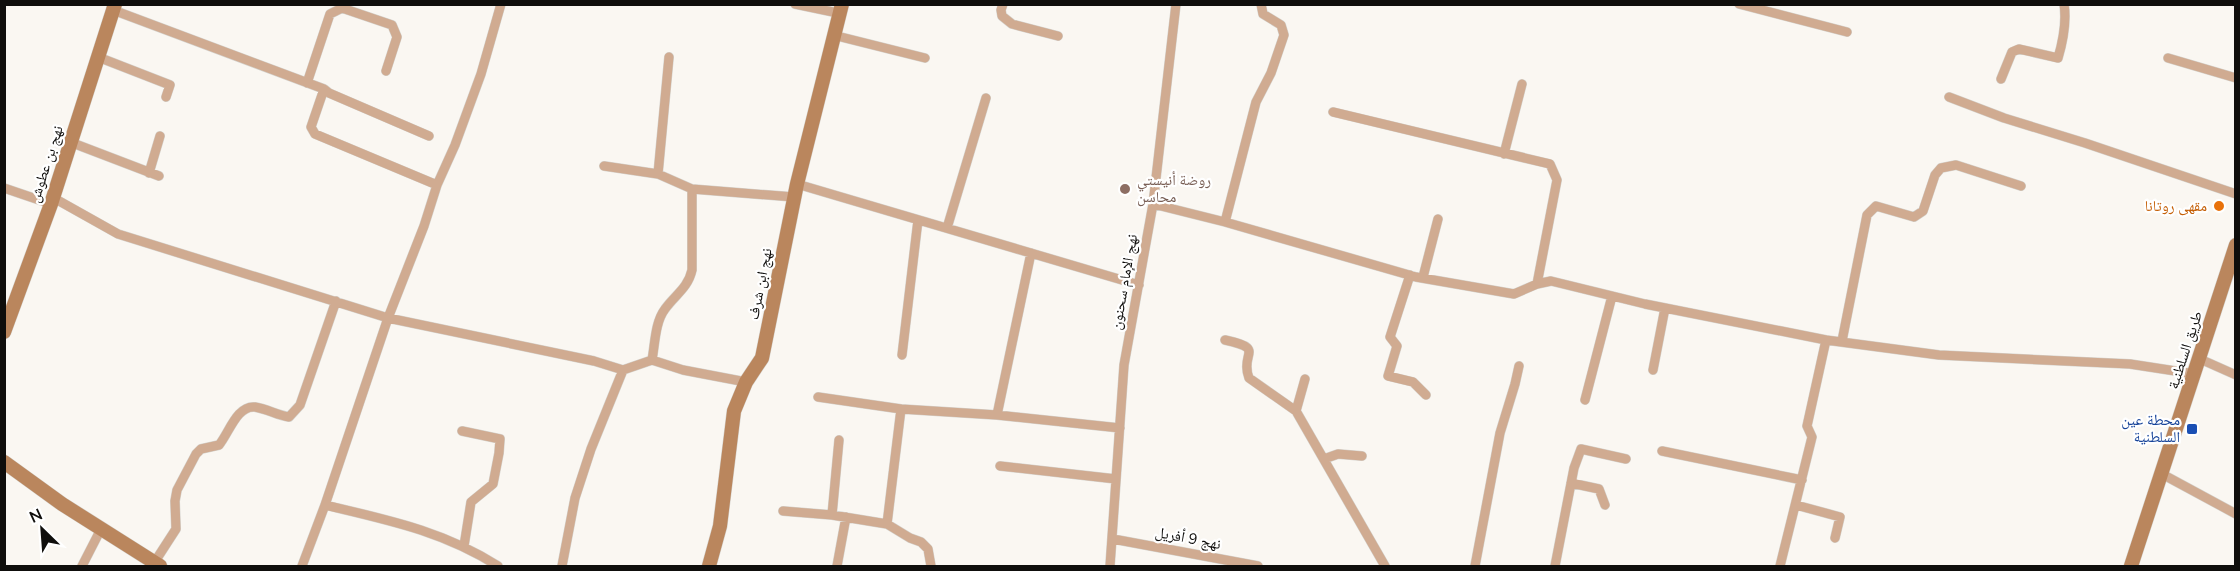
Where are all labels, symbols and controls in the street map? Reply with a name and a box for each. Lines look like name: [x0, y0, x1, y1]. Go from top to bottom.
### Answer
street label: نهج بن عطوش: [24, 123, 68, 205]
place label: روضة أنيستي محاسن: [1137, 170, 1211, 207]
marker: روضة أنيستي محاسن: [1118, 182, 1132, 196]
place label: مقهى روتانا: [2145, 196, 2207, 216]
marker: مقهى روتانا: [2212, 199, 2226, 213]
street label: نهج الإمام سحنون: [1106, 233, 1142, 331]
street label: نهج ابن شرف: [743, 246, 777, 322]
street label: طريق السلطنية: [2163, 308, 2207, 392]
place label: محطة عين السلطنية: [2121, 410, 2180, 447]
marker: محطة عين السلطنية: [2185, 422, 2199, 436]
north arrow: [12, 499, 72, 559]
text: N: [26, 504, 46, 529]
street label: نهج 9 أفريل: [1153, 522, 1223, 554]

